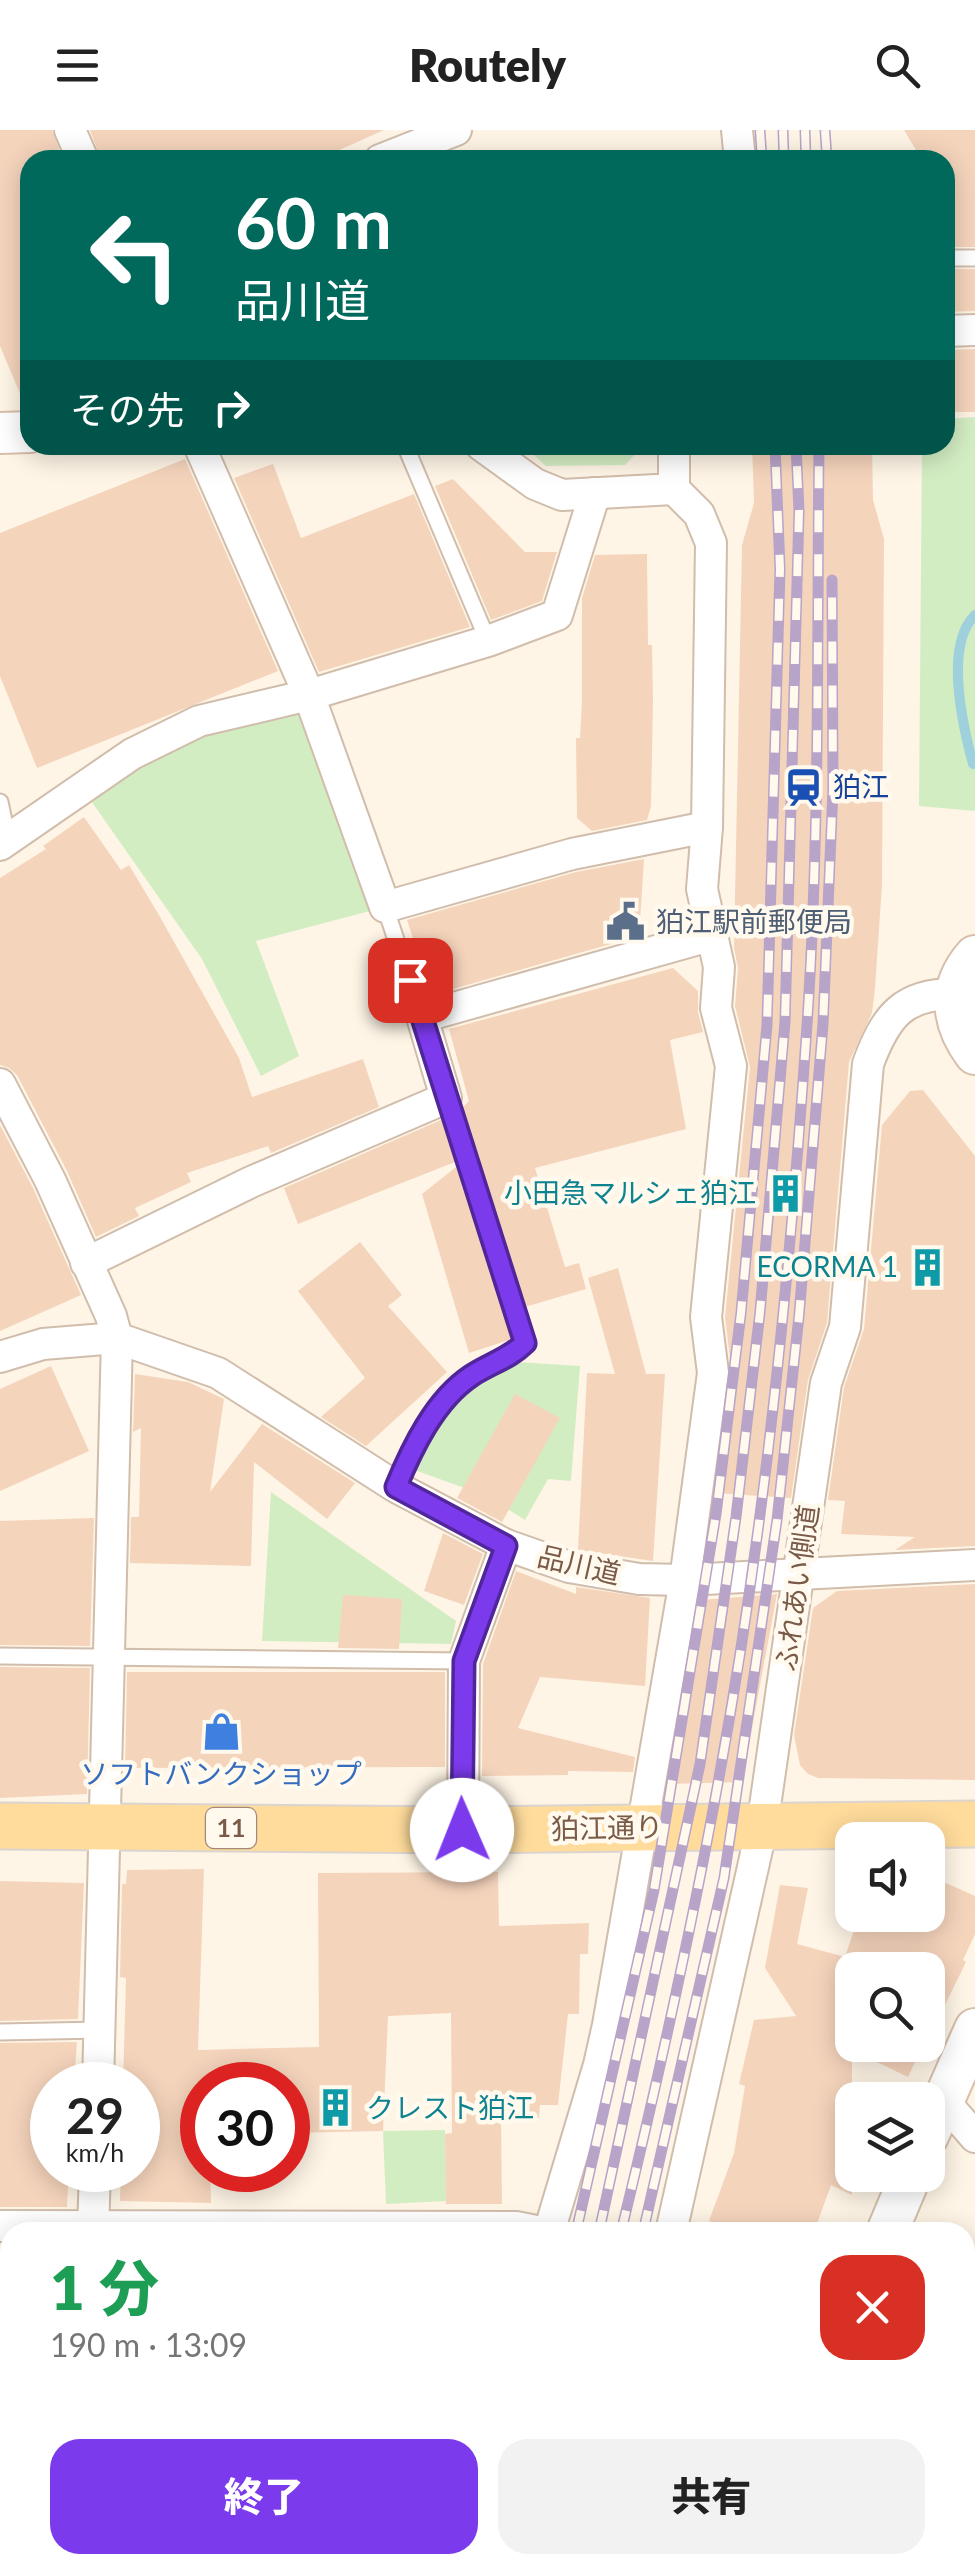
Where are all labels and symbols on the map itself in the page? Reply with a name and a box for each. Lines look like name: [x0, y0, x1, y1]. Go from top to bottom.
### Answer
station icon: 狛江: [782, 766, 824, 808]
place label: 狛江: [833, 769, 889, 803]
public building icon: 狛江駅前郵便局: [605, 901, 647, 943]
place label: 狛江駅前郵便局: [656, 904, 852, 938]
pin: [368, 938, 453, 1023]
building icon: 小田急マルシェ狛江: [765, 1172, 807, 1214]
place label: 小田急マルシェ狛江: [504, 1175, 756, 1209]
building icon: ECORMA 1: [907, 1246, 949, 1288]
place label: ECORMA 1: [757, 1249, 898, 1283]
street label: ふれあい側道: [767, 1502, 825, 1673]
street label: 品川道: [534, 1538, 624, 1590]
shop icon: ソフトバンクショップ: [200, 1710, 242, 1752]
place label: ソフトバンクショップ: [80, 1756, 362, 1790]
position arrow: [410, 1778, 514, 1882]
road number: 11: [206, 1808, 256, 1848]
street label: 狛江通り: [551, 1809, 663, 1845]
speed limit sign: 30: [180, 2062, 310, 2192]
building icon: クレスト狛江: [315, 2087, 357, 2129]
place label: クレスト狛江: [366, 2090, 534, 2124]

